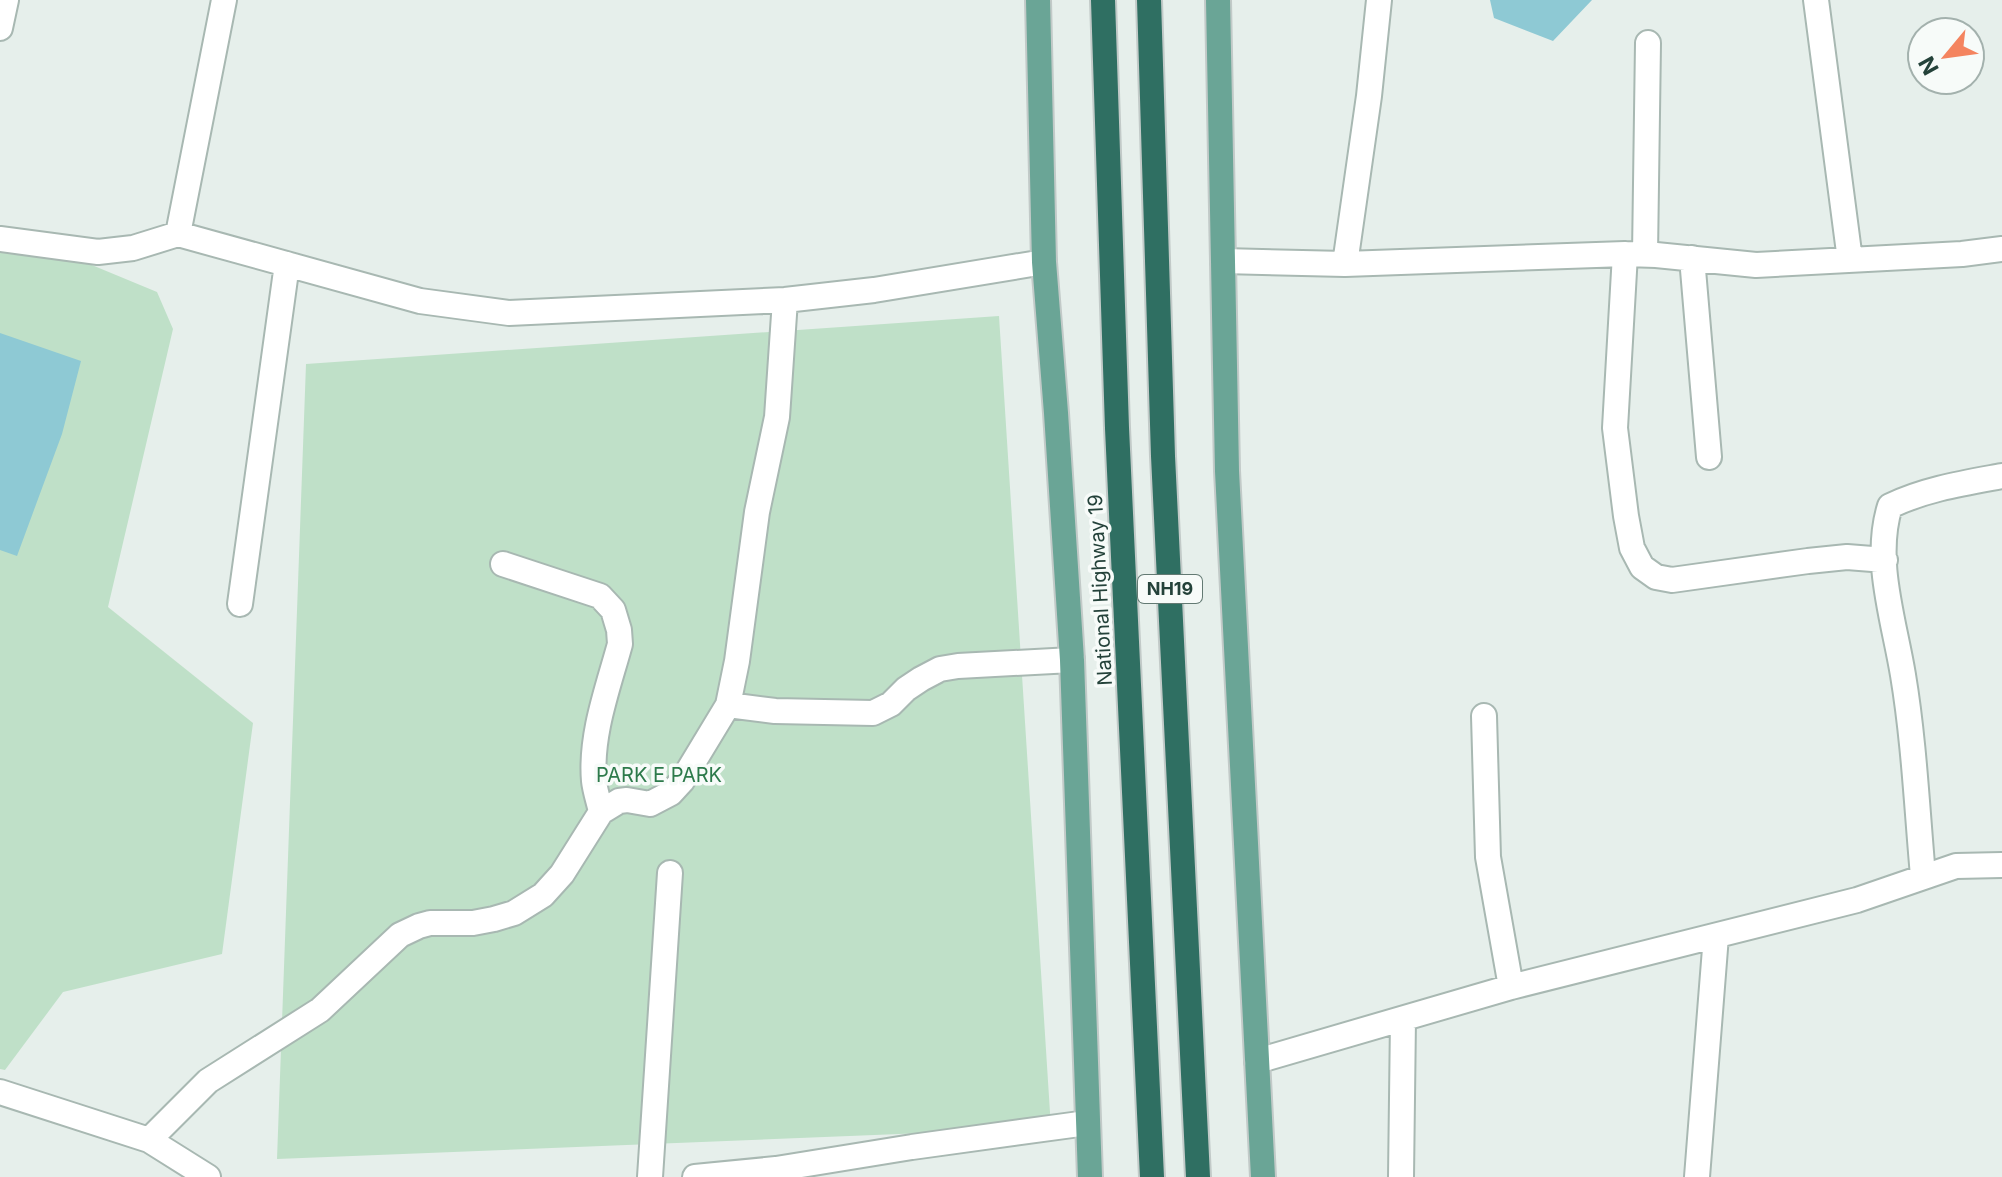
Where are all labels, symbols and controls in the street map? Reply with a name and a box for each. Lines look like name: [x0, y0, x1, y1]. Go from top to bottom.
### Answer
north arrow: [1906, 16, 1986, 96]
text: N: [1913, 52, 1944, 79]
street label: National Highway 19: [1083, 494, 1117, 686]
road number: NH19: [1138, 575, 1202, 603]
park label: PARK E PARK: [596, 763, 722, 787]

